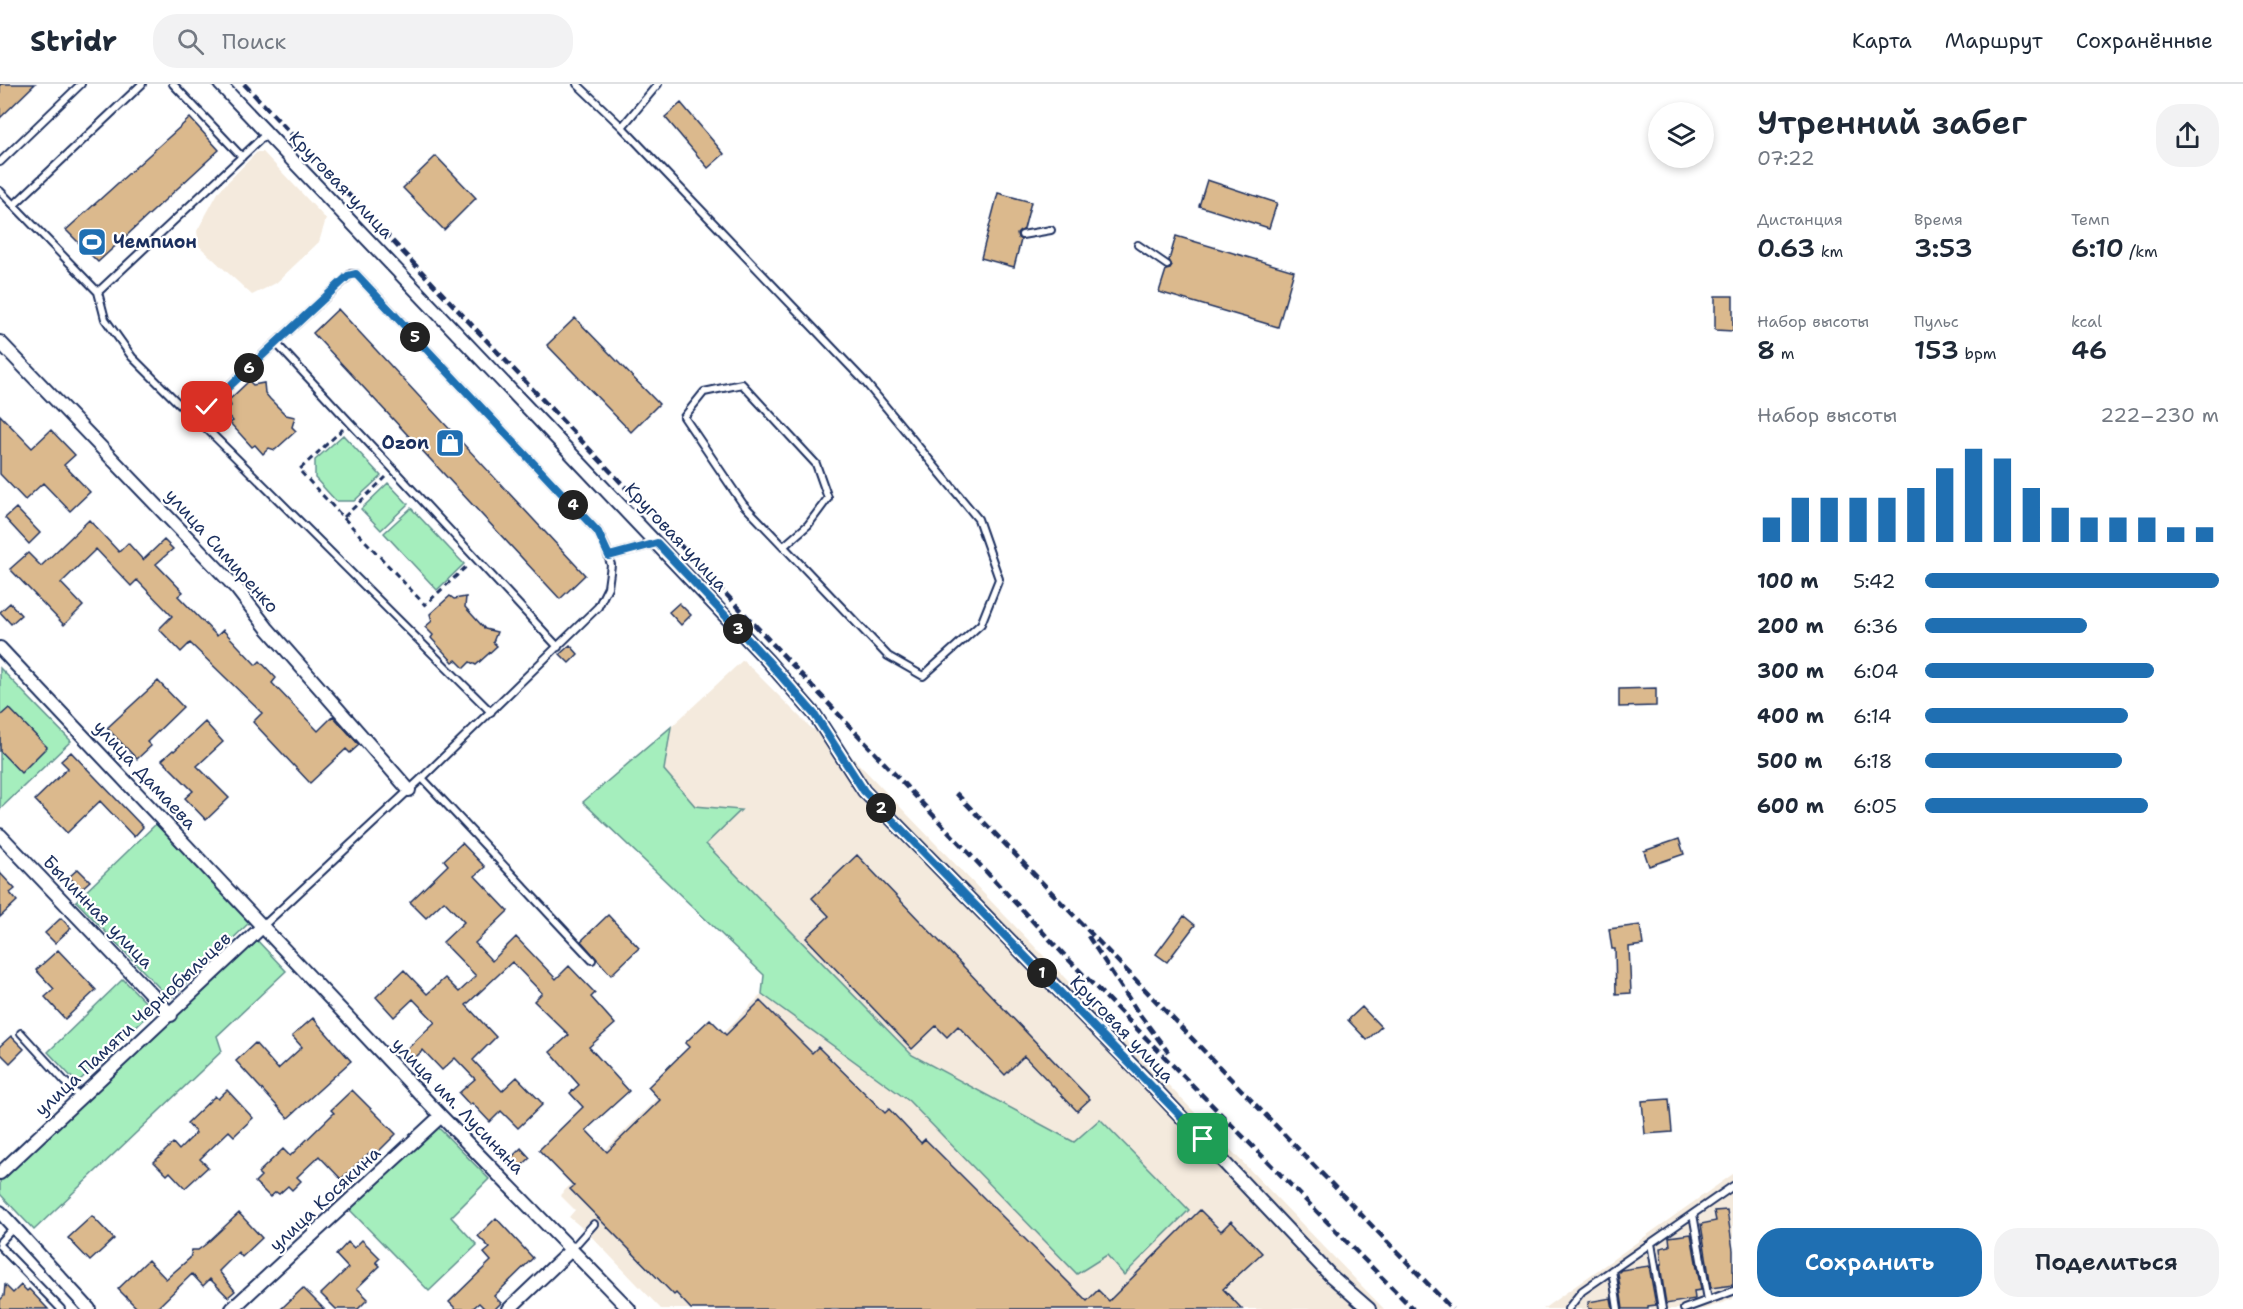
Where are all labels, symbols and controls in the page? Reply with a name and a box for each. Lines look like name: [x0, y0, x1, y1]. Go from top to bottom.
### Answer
search box: [153, 14, 573, 68]
text: Stridr: [30, 22, 117, 60]
icon: search: [174, 25, 207, 58]
text: Поиск: [222, 27, 286, 56]
text: Карта: [1852, 27, 1912, 55]
text: Маршрут: [1945, 27, 2043, 55]
text: Сохранённые: [2076, 27, 2213, 55]
text: Утренний забег: [1757, 100, 2027, 145]
map controls: [1648, 102, 1714, 168]
button: layers: [1648, 102, 1714, 168]
button: share: [2156, 104, 2219, 167]
street label: Круговая улица: [284, 126, 398, 244]
text: 07:22: [1757, 145, 1815, 171]
text: Дистанция: [1757, 209, 1843, 230]
text: Время: [1914, 209, 1963, 230]
text: Темп: [2071, 209, 2110, 230]
sports icon: Чемпион: [76, 226, 108, 258]
place label: Чемпион: [113, 230, 197, 254]
text: 0.63: [1757, 230, 1815, 265]
text: 3:53: [1914, 230, 1973, 265]
text: 6:10: [2071, 230, 2124, 265]
text: km: [1815, 241, 1843, 262]
text: /km: [2124, 241, 2158, 262]
text: Набор высоты: [1757, 311, 1869, 332]
text: Пульс: [1914, 311, 1959, 332]
text: kcal: [2071, 311, 2102, 332]
pin: 5: [400, 322, 430, 352]
text: 5: [410, 326, 420, 347]
text: 8: [1757, 332, 1775, 367]
text: 153: [1914, 332, 1959, 367]
text: 46: [2071, 332, 2107, 367]
text: m: [1775, 343, 1794, 364]
text: bpm: [1959, 343, 1997, 364]
pin: 6: [234, 353, 264, 383]
text: 6: [243, 357, 255, 378]
pin: [181, 381, 232, 432]
icon: check: [190, 390, 223, 423]
text: Набор высоты: [1757, 402, 1897, 428]
text: 222–230 m: [2100, 402, 2219, 428]
shop icon: Ozon: [434, 427, 466, 459]
place label: Ozon: [382, 431, 429, 455]
street label: Круговая улица: [619, 477, 733, 597]
street label: улица Симиренко: [160, 484, 284, 618]
pin: 4: [558, 490, 588, 520]
text: 4: [567, 494, 579, 515]
text: 100 m: [1757, 568, 1819, 594]
text: 5:42: [1853, 568, 1895, 594]
text: 200 m: [1757, 613, 1824, 639]
text: 6:36: [1853, 613, 1898, 639]
pin: 3: [723, 614, 753, 644]
text: 3: [732, 618, 744, 639]
text: 300 m: [1757, 658, 1824, 684]
text: 6:04: [1853, 658, 1899, 684]
text: 400 m: [1757, 703, 1824, 729]
text: 6:14: [1853, 703, 1892, 729]
street label: улица Дамаева: [88, 715, 202, 835]
text: 500 m: [1757, 748, 1823, 774]
text: 6:18: [1853, 748, 1892, 774]
pin: 2: [866, 793, 896, 823]
text: 600 m: [1757, 793, 1824, 819]
text: 6:05: [1853, 793, 1897, 819]
text: 2: [875, 797, 887, 818]
street label: Былинная улица: [38, 850, 158, 974]
street label: улица Памяти Чернобыльцев: [30, 927, 236, 1121]
pin: 1: [1027, 958, 1057, 988]
text: 1: [1038, 962, 1046, 983]
street label: Круговая улица: [1065, 970, 1179, 1088]
street label: улица им. Лусиняна: [386, 1032, 530, 1180]
pin: [1177, 1113, 1228, 1164]
icon: arrive: [1186, 1122, 1219, 1155]
street label: улица Косякина: [264, 1141, 386, 1257]
button: Сохранить: [1757, 1228, 1982, 1297]
button: Поделиться: [1994, 1228, 2219, 1297]

